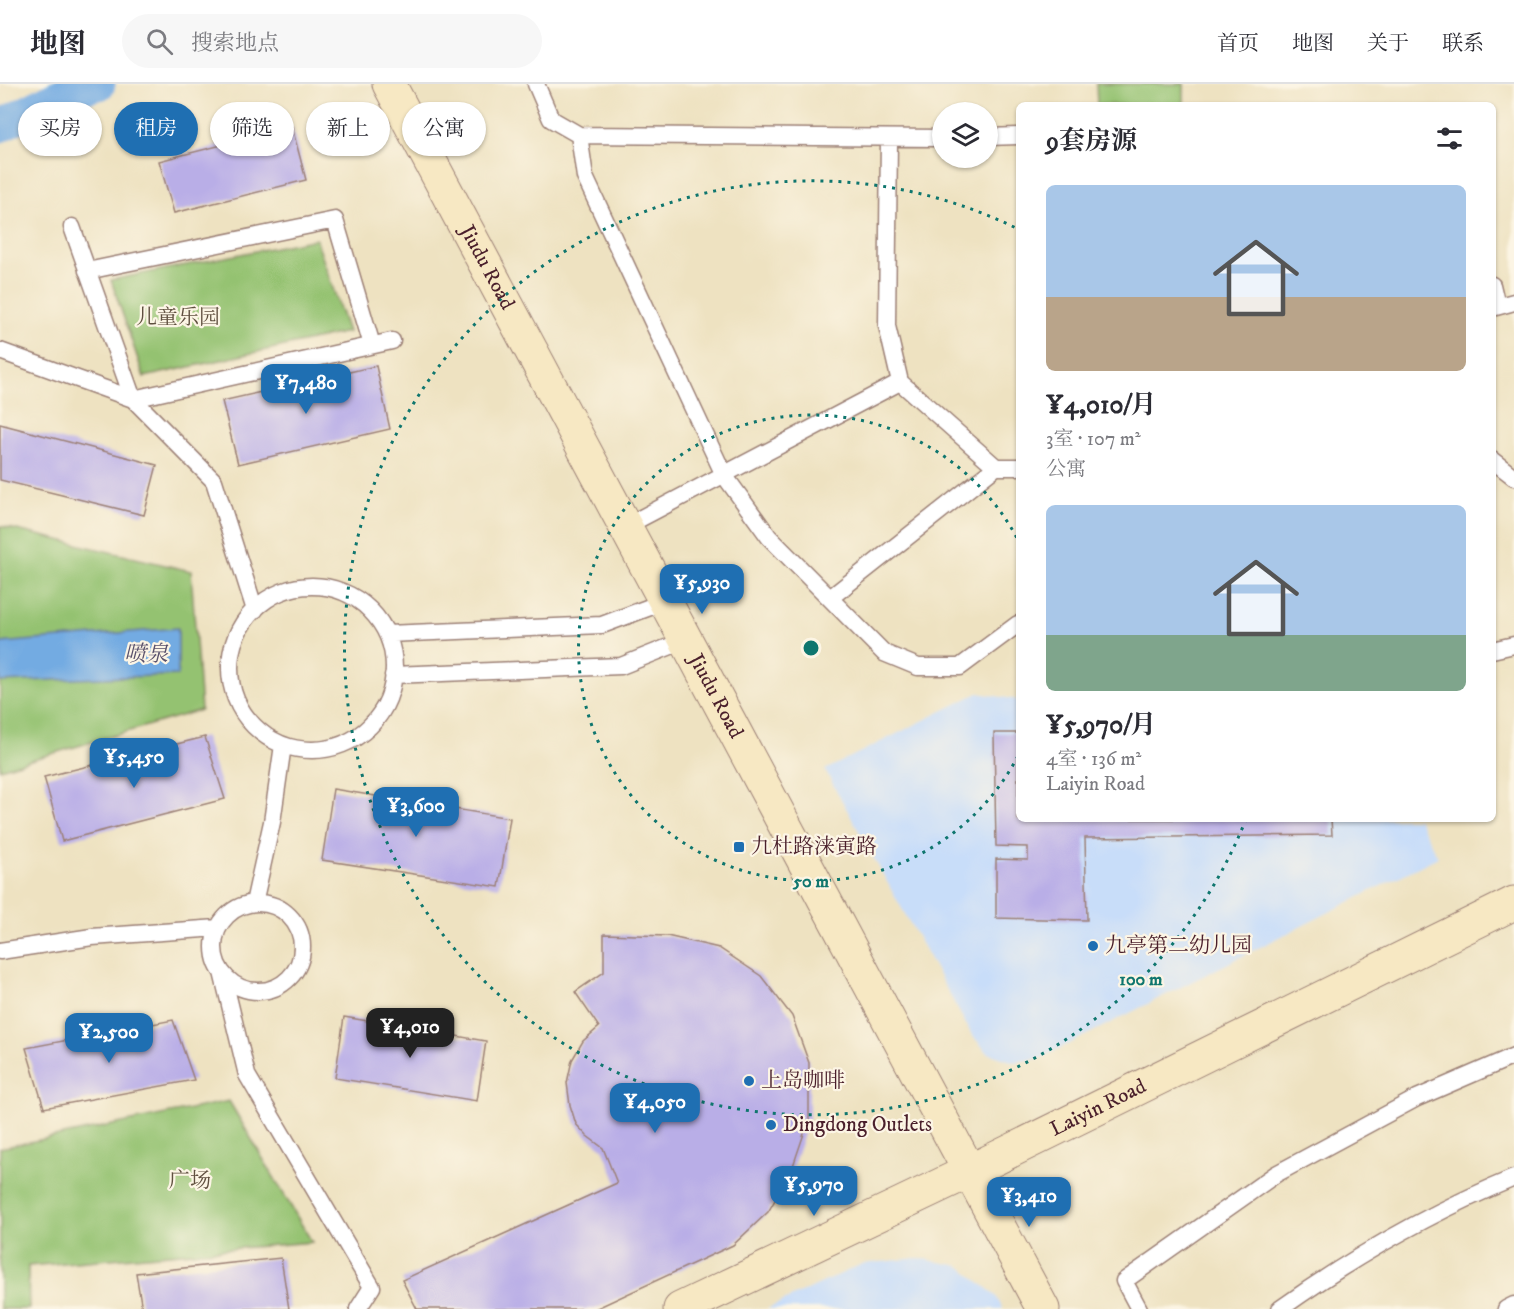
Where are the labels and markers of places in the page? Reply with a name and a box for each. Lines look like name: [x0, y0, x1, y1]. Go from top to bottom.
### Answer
pin: ¥7,480: [257, 364, 355, 415]
pin: ¥5,930: [653, 564, 751, 615]
centre of rings: [801, 638, 821, 658]
pin: ¥5,450: [85, 738, 183, 789]
pin: ¥3,600: [367, 787, 465, 838]
place label: 九杜路涞寅路: [751, 834, 877, 860]
marker: 九杜路涞寅路: [732, 840, 746, 854]
place label: 九亭第二幼儿园: [1105, 933, 1252, 959]
marker: 九亭第二幼儿园: [1086, 939, 1100, 953]
pin: ¥4,010: [361, 1008, 459, 1059]
pin: ¥2,500: [60, 1013, 158, 1064]
place label: 上岛咖啡: [761, 1068, 845, 1094]
marker: 上岛咖啡: [742, 1074, 756, 1088]
pin: ¥4,050: [606, 1083, 704, 1134]
place label: Dingdong Outlets: [783, 1112, 932, 1138]
marker: Dingdong Outlets: [764, 1118, 778, 1132]
pin: ¥5,970: [765, 1166, 863, 1217]
pin: ¥3,410: [980, 1177, 1078, 1228]

